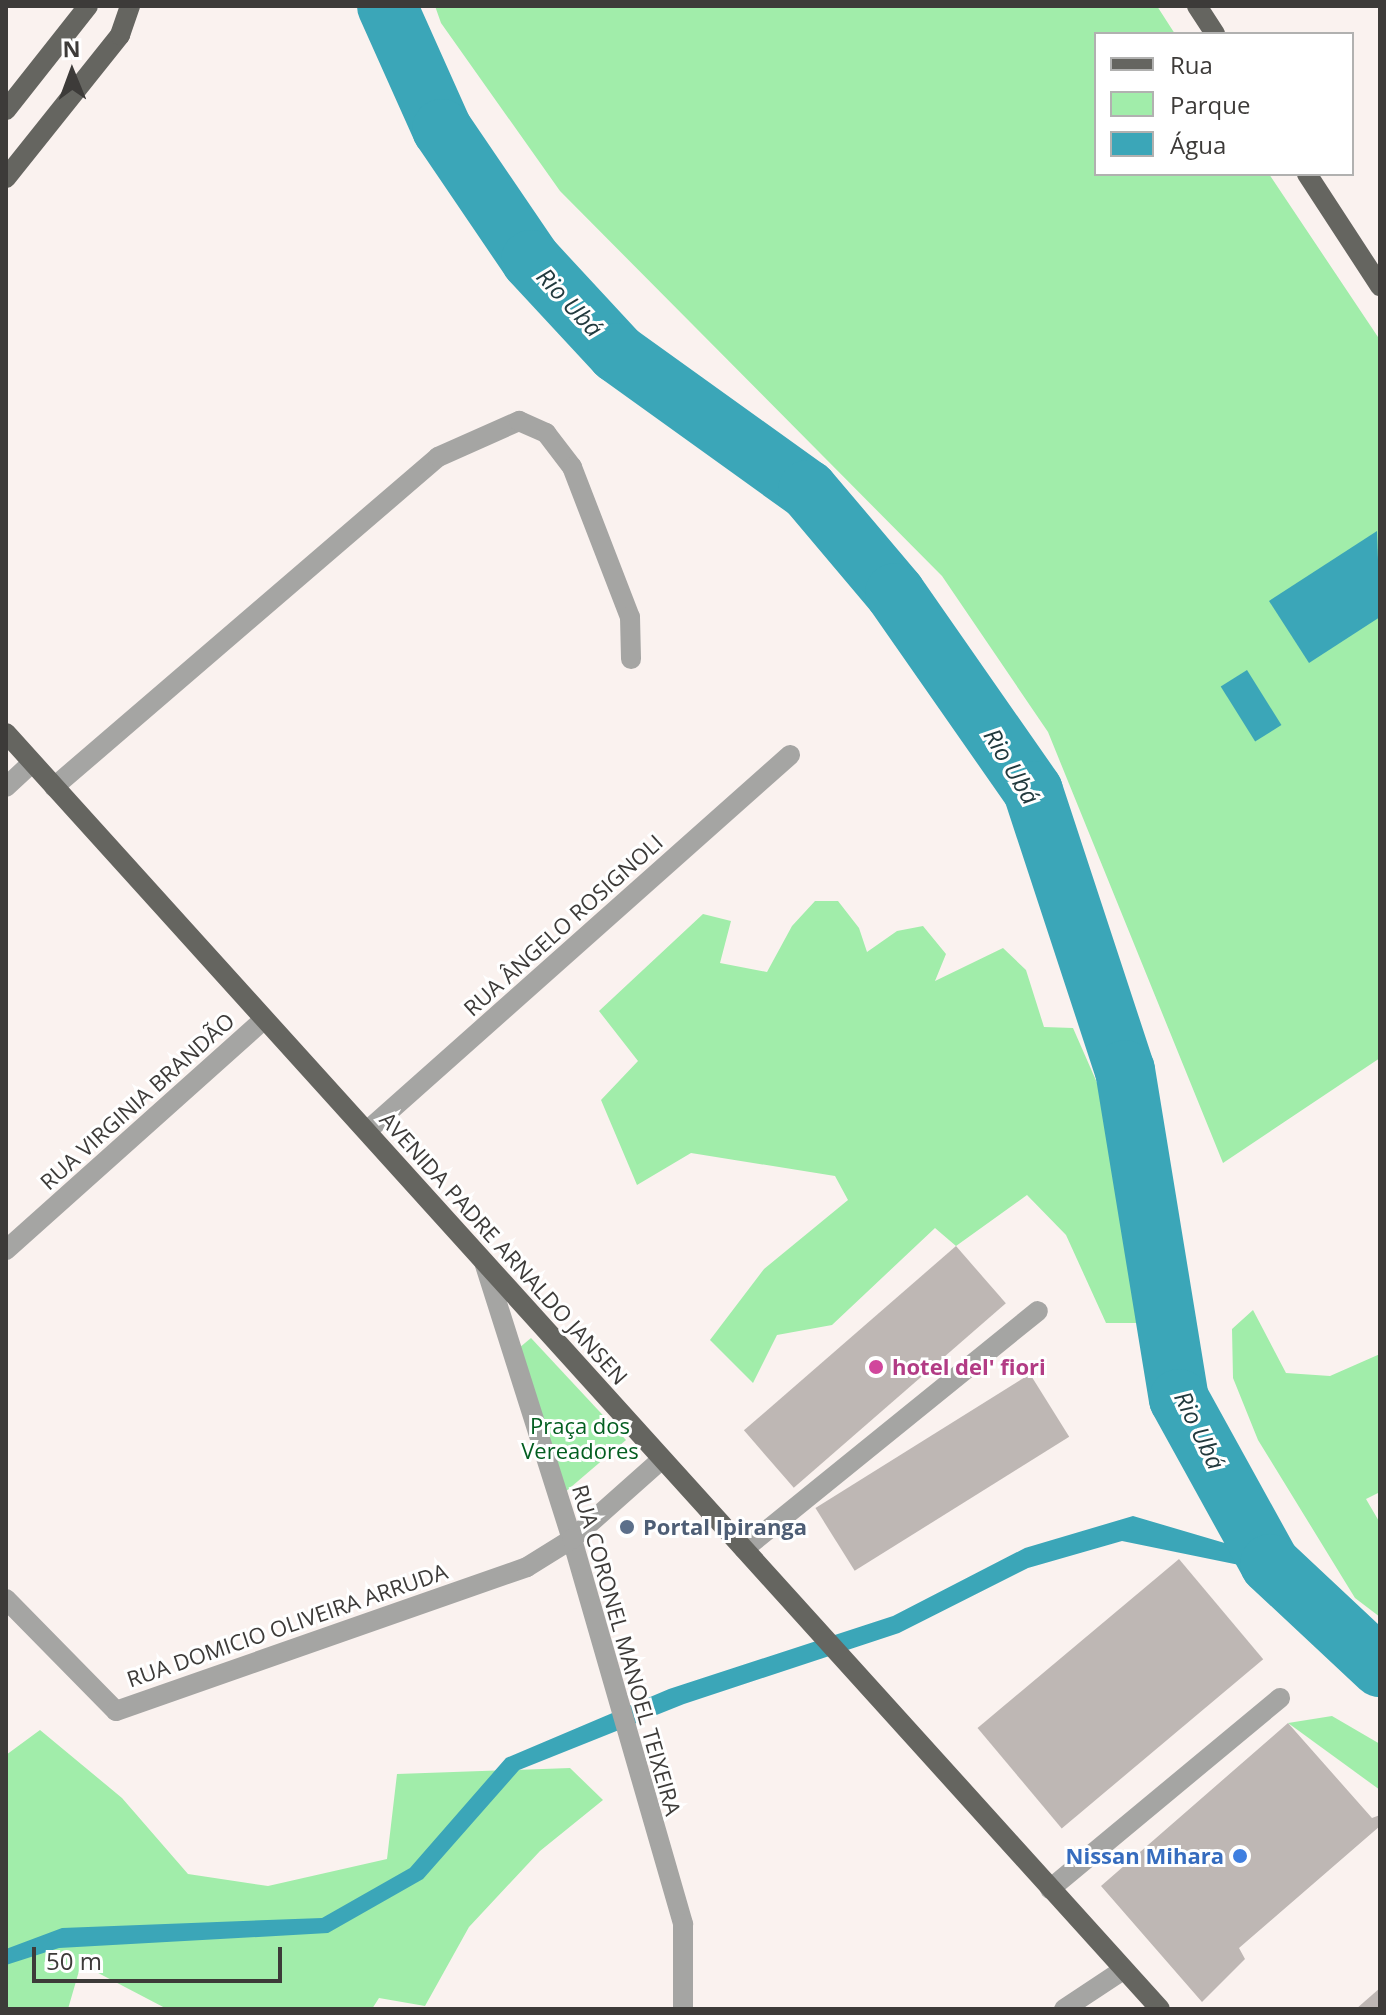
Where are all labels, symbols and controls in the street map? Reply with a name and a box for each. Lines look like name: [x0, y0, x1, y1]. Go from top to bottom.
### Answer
north arrow: [32, 32, 112, 112]
legend: [1094, 32, 1354, 176]
text: N: [62, 33, 81, 63]
text: Rua: [1170, 48, 1213, 81]
text: Parque: [1170, 88, 1250, 121]
text: Água: [1170, 128, 1226, 161]
water label: Rio Ubá: [531, 262, 609, 342]
water label: Rio Ubá: [978, 723, 1046, 809]
street label: RUA ÂNGELO ROSIGNOLI: [458, 829, 668, 1021]
street label: RUA VIRGINIA BRANDÃO: [35, 1007, 239, 1195]
street label: AVENIDA PADRE ARNALDO JANSEN: [375, 1106, 633, 1390]
place label: hotel del' fiori: [892, 1354, 1046, 1380]
marker: hotel del' fiori: [867, 1358, 885, 1376]
water label: Rio Ubá: [1169, 1386, 1231, 1474]
park label: Praça dos Vereadores: [521, 1412, 639, 1464]
street label: RUA CORONEL MANOEL TEIXEIRA: [567, 1482, 687, 1818]
place label: Portal Ipiranga: [643, 1514, 807, 1540]
marker: Portal Ipiranga: [618, 1518, 636, 1536]
street label: RUA DOMICIO OLIVEIRA ARRUDA: [123, 1558, 451, 1692]
place label: Nissan Mihara: [1066, 1843, 1224, 1869]
marker: Nissan Mihara: [1231, 1847, 1249, 1865]
scale bar: [36, 1931, 286, 1981]
text: 50 m: [46, 1944, 102, 1977]

